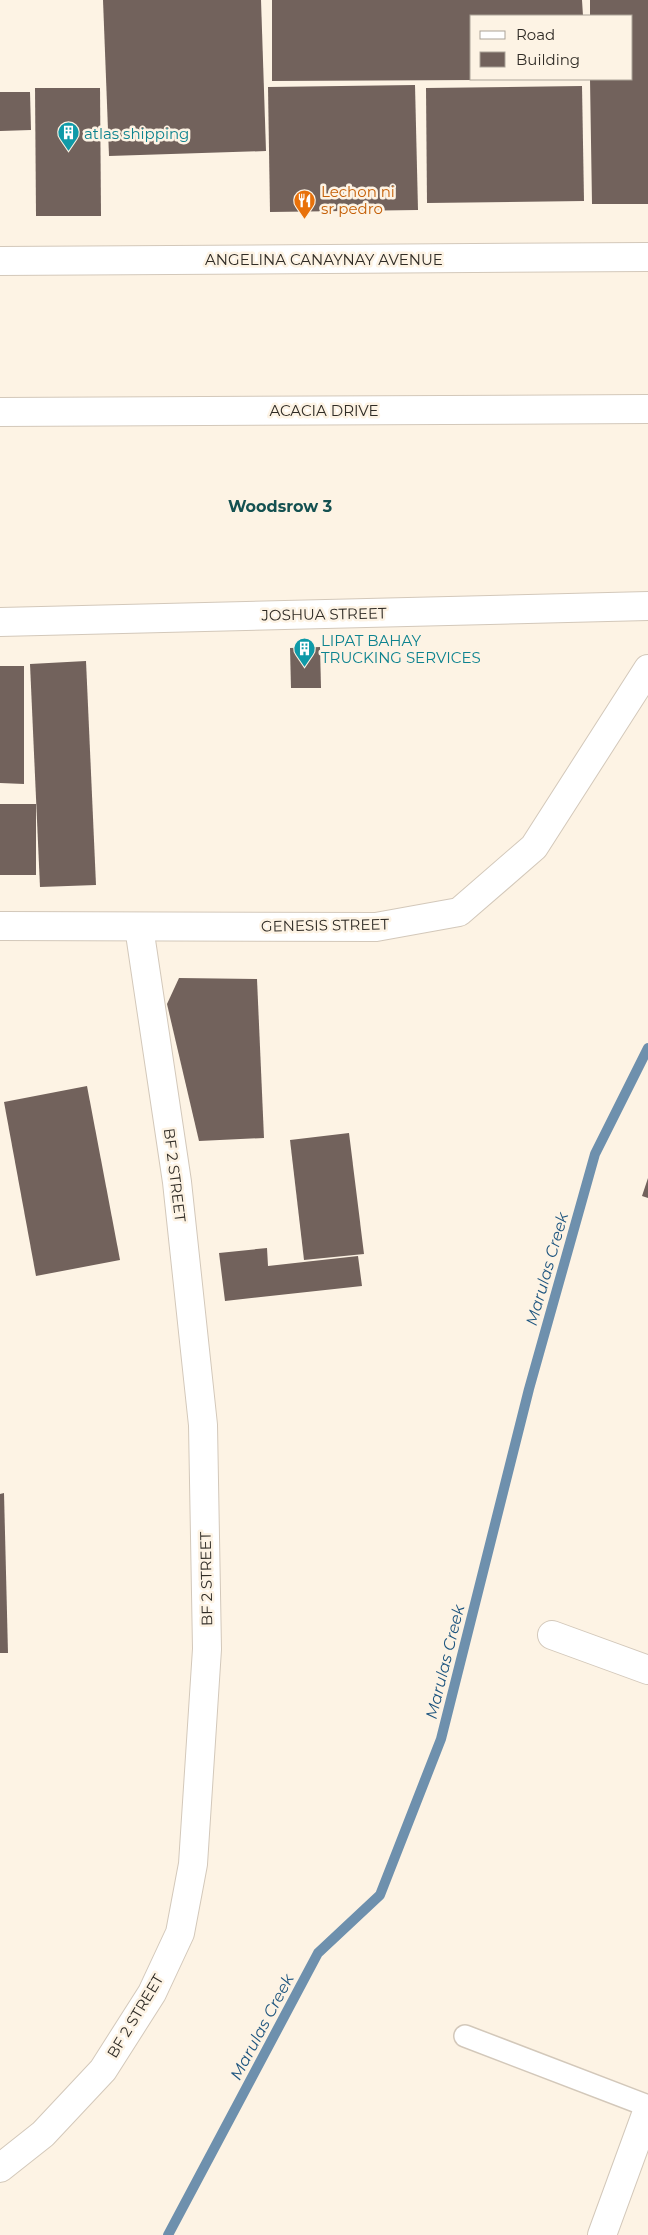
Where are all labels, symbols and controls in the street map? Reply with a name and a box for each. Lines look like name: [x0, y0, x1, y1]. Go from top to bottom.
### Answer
legend: [470, 15, 633, 80]
text: Road: [516, 25, 555, 44]
text: Building: [516, 50, 580, 69]
building icon: atlas shipping: [56, 121, 80, 152]
place label: atlas shipping: [84, 124, 189, 143]
place label: Lechon ni sr pedro: [321, 182, 395, 218]
restaurant icon: Lechon ni sr pedro: [293, 188, 317, 219]
street label: ANGELINA CANAYNAY AVENUE: [205, 250, 443, 269]
street label: ACACIA DRIVE: [269, 401, 379, 420]
district label: Woodsrow 3: [228, 497, 332, 516]
street label: JOSHUA STREET: [260, 603, 387, 625]
place label: LIPAT BAHAY TRUCKING SERVICES: [321, 631, 481, 667]
building icon: LIPAT BAHAY TRUCKING SERVICES: [293, 637, 317, 668]
street label: GENESIS STREET: [261, 914, 390, 936]
street label: BF 2 STREET: [160, 1127, 190, 1223]
water label: Marulas Creek: [522, 1209, 573, 1328]
street label: BF 2 STREET: [196, 1531, 216, 1626]
water label: Marulas Creek: [422, 1601, 469, 1721]
street label: BF 2 STREET: [103, 1970, 168, 2061]
water label: Marulas Creek: [226, 1970, 299, 2083]

